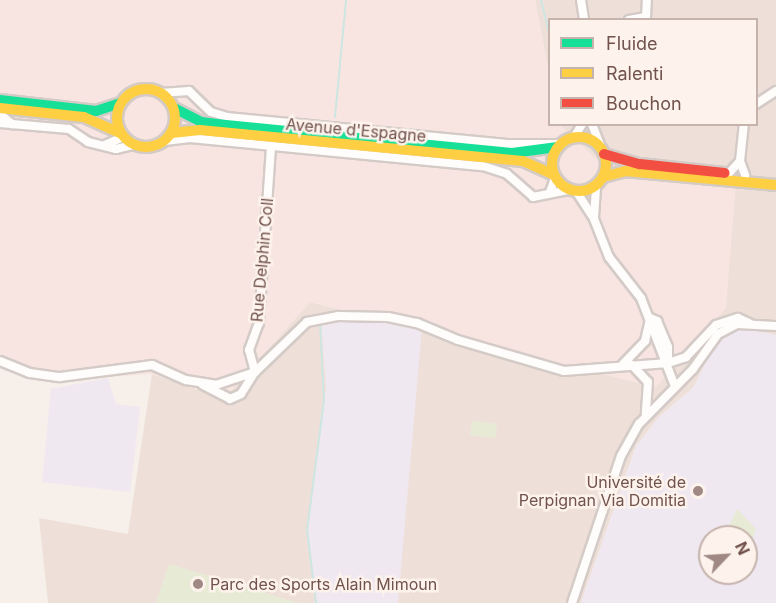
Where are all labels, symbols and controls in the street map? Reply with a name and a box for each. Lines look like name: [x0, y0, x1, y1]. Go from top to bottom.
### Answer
legend: [548, 18, 758, 126]
text: Fluide: [606, 33, 658, 54]
text: Ralenti: [606, 63, 663, 84]
text: Bouchon: [606, 93, 682, 114]
street label: Avenue d'Espagne: [285, 114, 427, 146]
street label: Rue Delphin Coll: [247, 197, 277, 323]
place label: Université de Perpignan Via Domitia: [519, 472, 686, 510]
marker: Université de Perpignan Via Domitia: [691, 484, 705, 498]
north arrow: [698, 525, 758, 585]
text: N: [731, 538, 754, 558]
place label: Parc des Sports Alain Mimoun: [210, 574, 437, 594]
marker: Parc des Sports Alain Mimoun: [191, 577, 205, 591]

